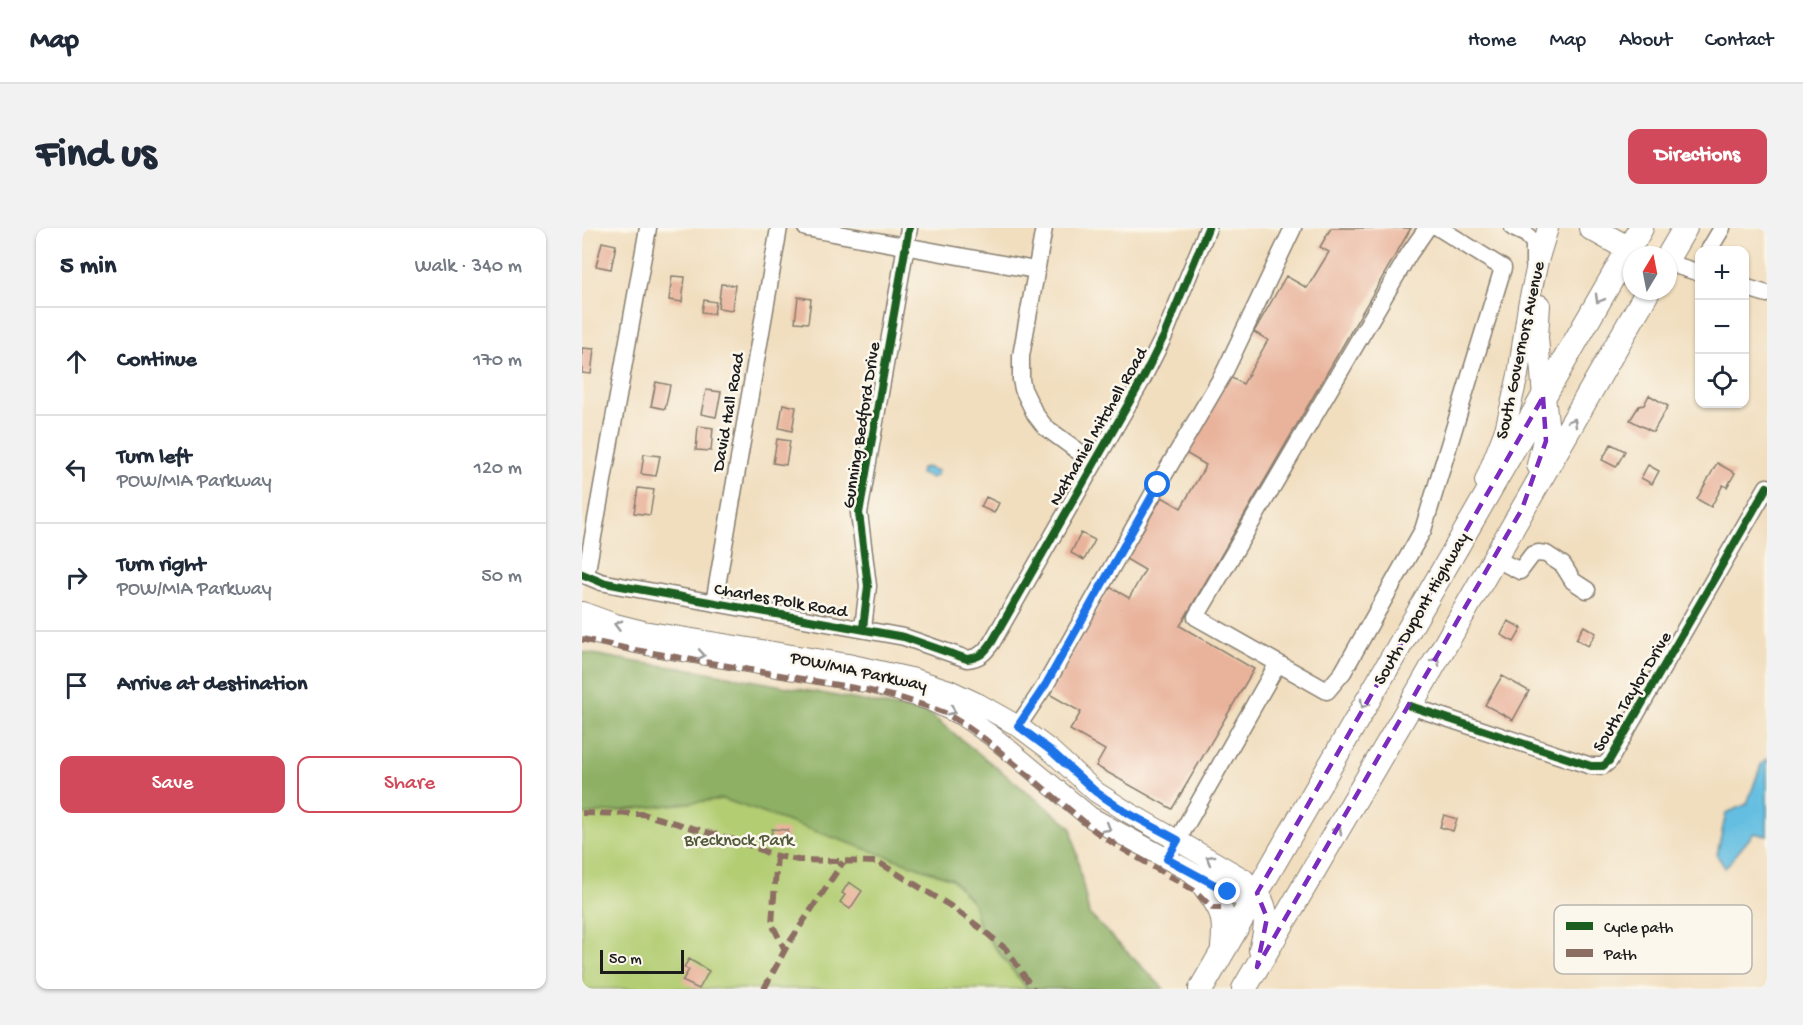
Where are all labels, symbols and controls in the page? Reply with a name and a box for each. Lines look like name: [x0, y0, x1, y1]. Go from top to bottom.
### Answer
text: Map: [30, 25, 79, 58]
text: Home: [1468, 29, 1516, 54]
text: Map: [1549, 29, 1586, 54]
text: About: [1619, 29, 1672, 54]
text: Contact: [1705, 29, 1773, 54]
button: Directions: [1628, 129, 1767, 184]
text: Find us: [36, 132, 156, 181]
north arrow: [1623, 246, 1677, 300]
map controls: [1695, 246, 1749, 408]
button: +: [1695, 246, 1749, 300]
text: 5 min: [60, 252, 116, 283]
text: Walk · 340 m: [415, 256, 522, 279]
street label: South Governors Avenue: [1492, 259, 1551, 441]
one-way arrow: [1595, 293, 1607, 303]
button: −: [1695, 300, 1749, 354]
street label: Gunning Bedford Drive: [839, 340, 886, 510]
street label: Nathaniel Mitchell Road: [1045, 343, 1154, 510]
icon: ahead: [60, 345, 93, 378]
text: Continue: [117, 348, 197, 374]
text: 170 m: [473, 350, 522, 373]
street label: David Hall Road: [709, 350, 750, 474]
button: locate: [1695, 354, 1749, 408]
one-way arrow: [1565, 418, 1577, 428]
text: Turn left: [117, 445, 191, 471]
icon: left: [60, 453, 93, 486]
text: 120 m: [474, 458, 522, 481]
text: POW/MIA Parkway: [117, 471, 272, 494]
route start: [1144, 471, 1170, 497]
street label: South Dupont Highway: [1370, 529, 1475, 689]
text: Turn right: [117, 553, 205, 579]
icon: right: [60, 561, 93, 594]
text: 50 m: [481, 566, 522, 589]
text: POW/MIA Parkway: [117, 579, 272, 602]
street label: Charles Polk Road: [712, 579, 850, 624]
one-way arrow: [613, 619, 623, 632]
street label: South Taylor Drive: [1589, 628, 1678, 756]
street label: POW/MIA Parkway: [787, 647, 929, 697]
one-way arrow: [697, 648, 706, 660]
one-way arrow: [1429, 657, 1440, 667]
icon: arrive: [60, 669, 93, 702]
text: Arrive at destination: [117, 672, 307, 698]
one-way arrow: [1360, 698, 1372, 708]
one-way arrow: [946, 703, 957, 715]
button: Save: [60, 756, 285, 813]
button: Share: [297, 756, 522, 813]
one-way arrow: [1101, 820, 1111, 832]
one-way arrow: [1331, 826, 1342, 836]
park label: Brecknock Park: [683, 831, 796, 852]
one-way arrow: [1206, 854, 1216, 866]
route end: [1214, 878, 1240, 904]
legend: [1554, 905, 1752, 974]
text: Cycle path: [1604, 920, 1674, 939]
scale bar: [600, 947, 684, 974]
text: Path: [1603, 947, 1637, 966]
text: 50 m: [609, 951, 642, 970]

